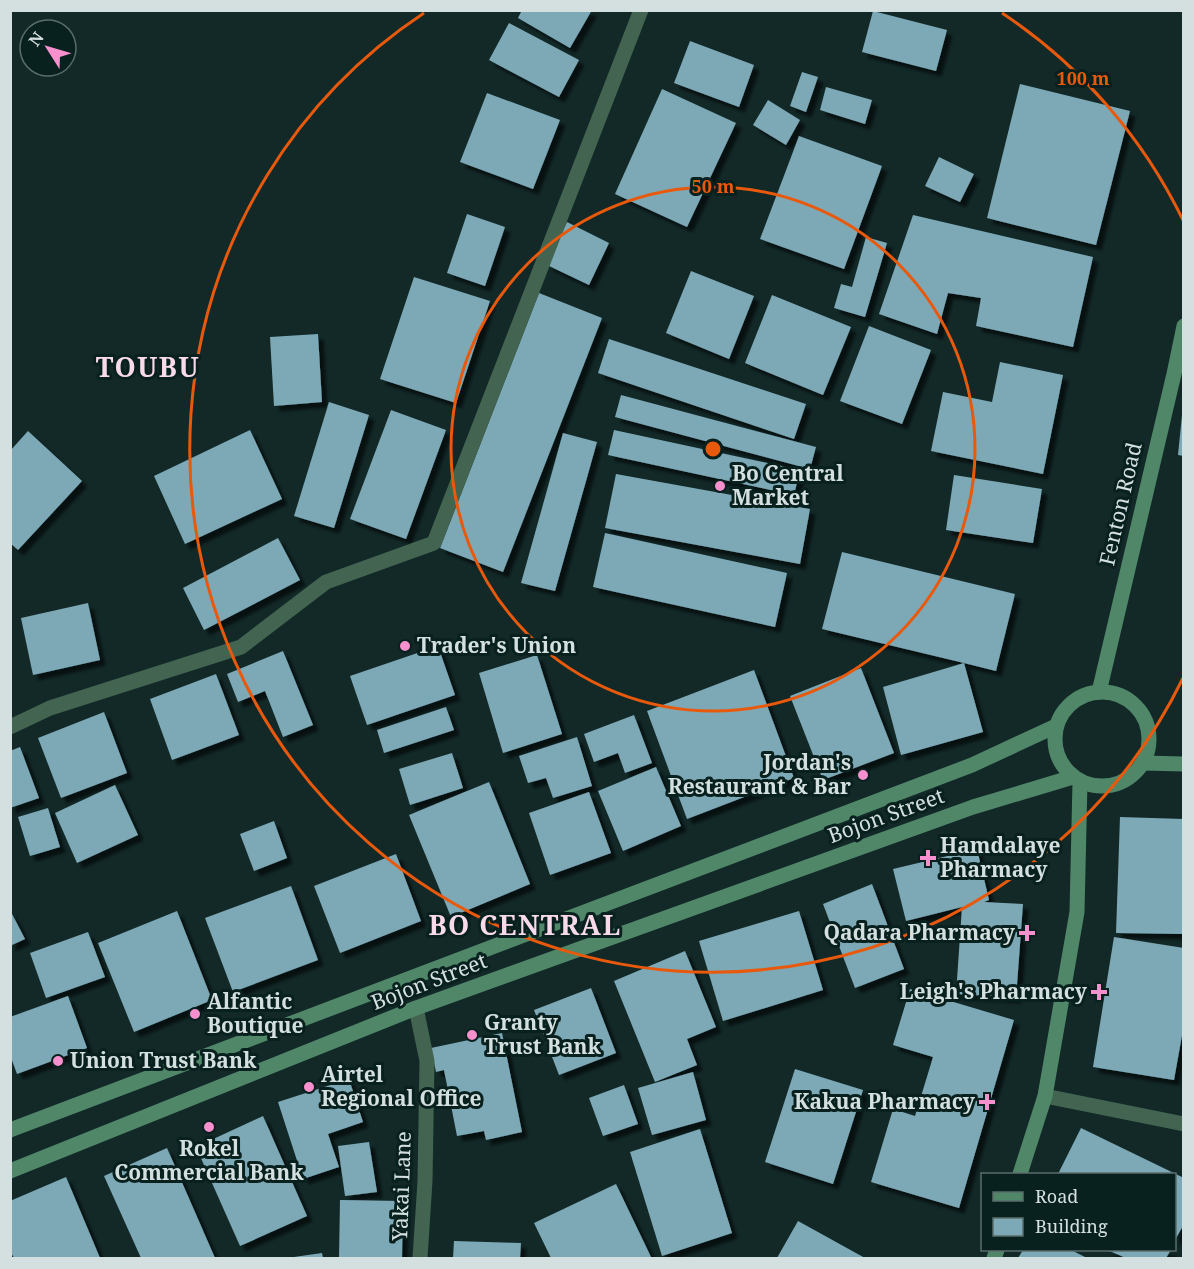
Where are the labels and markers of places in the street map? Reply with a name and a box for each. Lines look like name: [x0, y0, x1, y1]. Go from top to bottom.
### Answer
centre of rings: [703, 439, 723, 459]
place label: Bo Central Market: [732, 459, 844, 511]
marker: Bo Central Market: [713, 479, 727, 493]
place label: Trader's Union: [417, 631, 576, 659]
marker: Trader's Union: [398, 639, 412, 653]
place label: Jordan's Restaurant & Bar: [668, 748, 851, 800]
marker: Jordan's Restaurant & Bar: [856, 768, 870, 782]
place label: Hamdalaye Pharmacy: [940, 831, 1060, 883]
marker: Hamdalaye Pharmacy: [921, 851, 935, 865]
place label: Qadara Pharmacy: [824, 918, 1016, 946]
marker: Qadara Pharmacy: [1020, 926, 1034, 940]
place label: Leigh's Pharmacy: [900, 977, 1088, 1005]
marker: Leigh's Pharmacy: [1092, 985, 1106, 999]
place label: Alfantic Boutique: [207, 987, 304, 1039]
marker: Alfantic Boutique: [188, 1007, 202, 1021]
place label: Granty Trust Bank: [484, 1008, 601, 1060]
marker: Granty Trust Bank: [465, 1028, 479, 1042]
place label: Union Trust Bank: [70, 1046, 257, 1074]
marker: Union Trust Bank: [51, 1054, 65, 1068]
place label: Airtel Regional Office: [321, 1060, 482, 1112]
marker: Airtel Regional Office: [302, 1080, 316, 1094]
place label: Kakua Pharmacy: [794, 1087, 976, 1115]
marker: Kakua Pharmacy: [980, 1095, 994, 1109]
marker: Rokel Commercial Bank: [202, 1120, 216, 1134]
place label: Rokel Commercial Bank: [114, 1134, 304, 1186]

